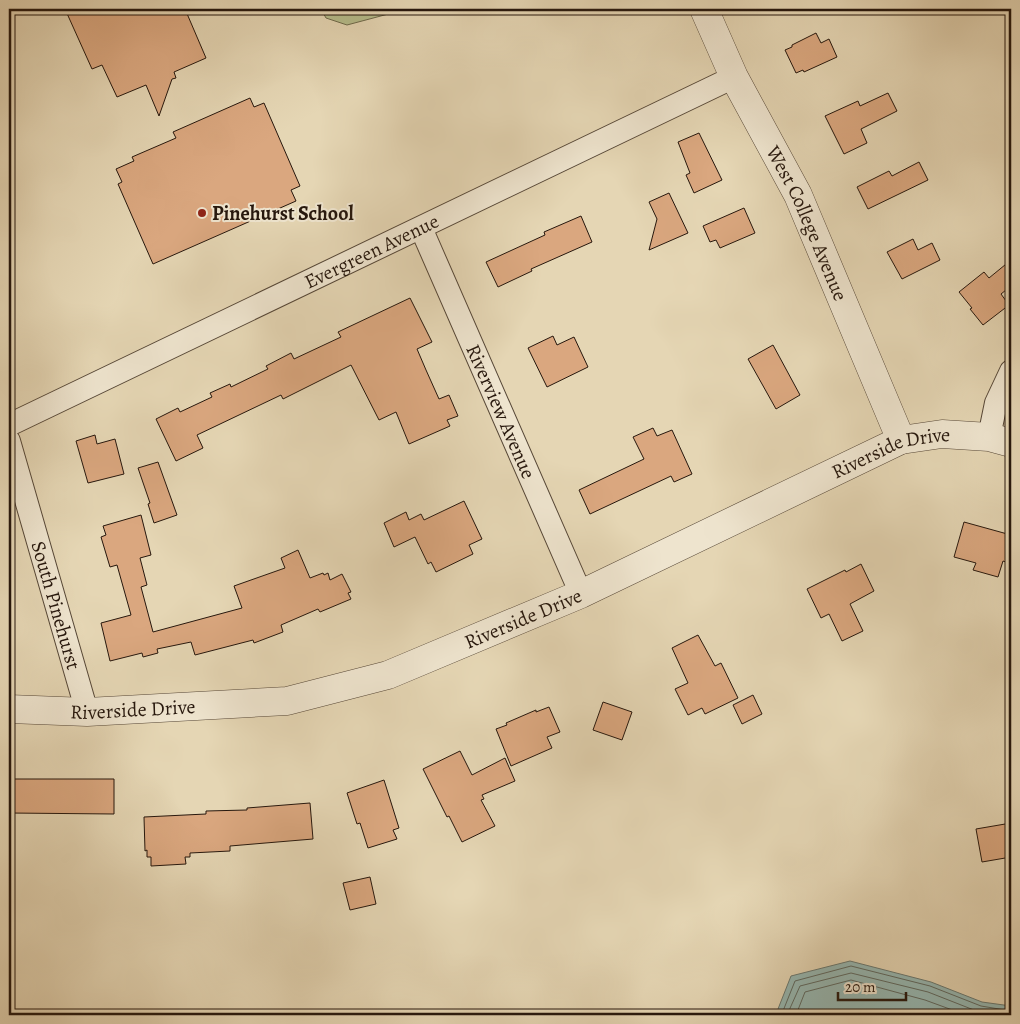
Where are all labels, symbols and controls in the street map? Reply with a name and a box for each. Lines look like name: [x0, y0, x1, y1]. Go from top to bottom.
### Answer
street label: West College Avenue: [760, 140, 854, 305]
place label: Pinehurst School: [212, 200, 355, 227]
marker: Pinehurst School: [196, 207, 208, 219]
street label: Evergreen Avenue: [300, 207, 443, 295]
street label: Riverview Avenue: [460, 340, 542, 483]
street label: Riverside Drive: [827, 420, 951, 485]
street label: South Pinehurst: [25, 538, 88, 673]
street label: Riverside Drive: [460, 582, 586, 655]
street label: Riverside Drive: [70, 693, 196, 726]
scale bar: [838, 969, 905, 1001]
text: 20 m: [845, 977, 876, 997]

